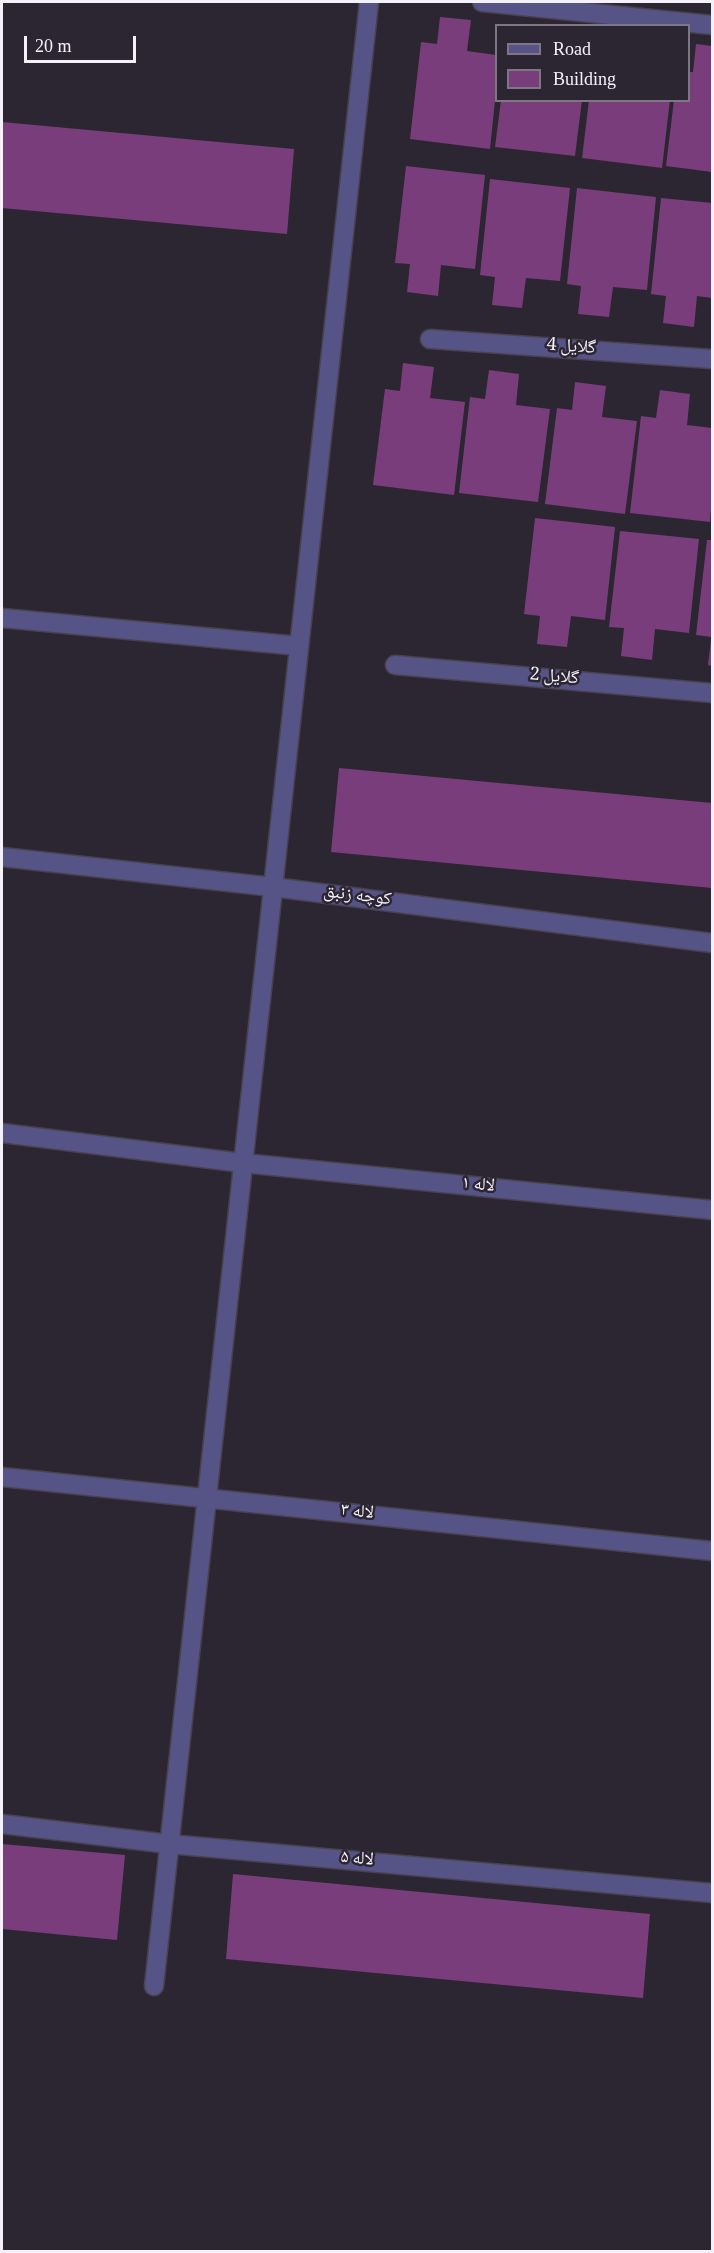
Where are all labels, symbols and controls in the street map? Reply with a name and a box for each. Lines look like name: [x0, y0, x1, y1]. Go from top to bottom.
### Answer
scale bar: [27, 24, 140, 62]
legend: [495, 24, 690, 102]
text: 20 m: [35, 36, 72, 56]
text: Road: [553, 39, 591, 59]
text: Building: [553, 69, 616, 89]
street label: گلایل 4: [546, 337, 596, 361]
street label: گلایل 2: [529, 666, 579, 692]
street label: کوچه زنبق: [322, 883, 392, 913]
street label: لاله ۱: [460, 1175, 496, 1199]
street label: لاله ۳: [339, 1502, 375, 1526]
street label: لاله ۵: [339, 1849, 375, 1873]

